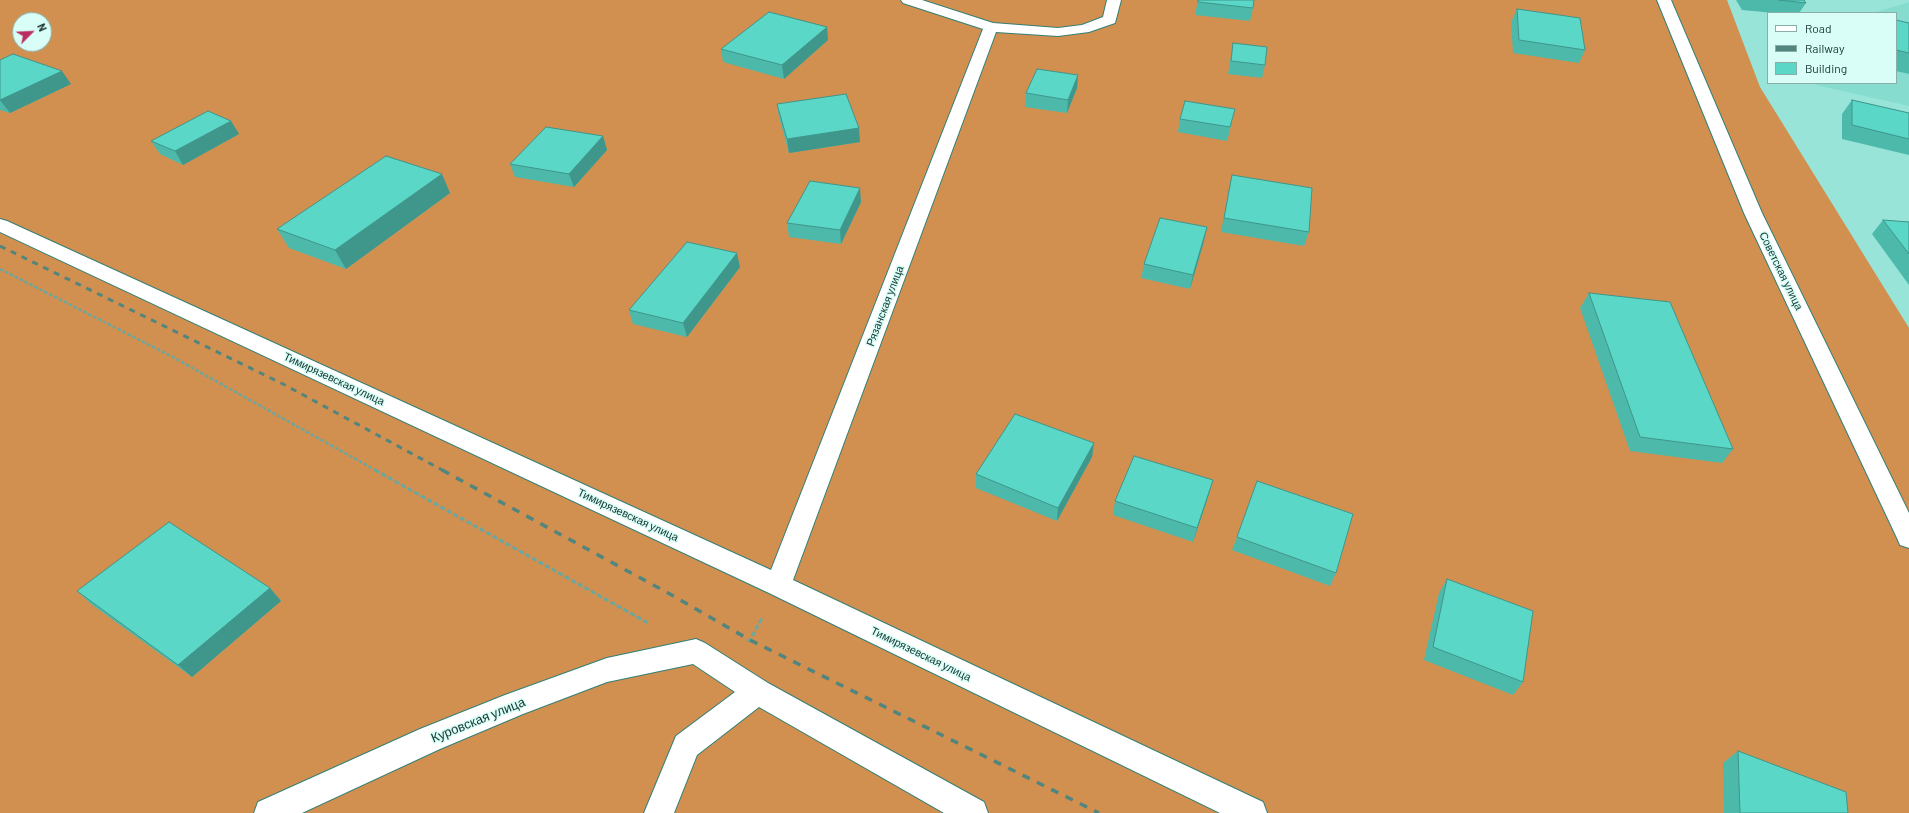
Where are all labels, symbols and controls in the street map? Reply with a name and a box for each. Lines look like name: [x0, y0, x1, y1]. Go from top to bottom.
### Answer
north arrow: [12, 12, 52, 52]
legend: [1767, 12, 1897, 84]
text: N: [35, 21, 50, 33]
text: Road: [1805, 21, 1832, 35]
text: Railway: [1805, 41, 1844, 55]
text: Building: [1805, 61, 1847, 75]
street label: Советская улица: [1756, 230, 1806, 312]
street label: Рязанская улица: [864, 264, 906, 348]
street label: Тимирязевская улица: [281, 350, 387, 408]
street label: Тимирязевская улица: [575, 486, 681, 544]
street label: Тимирязевская улица: [869, 624, 973, 684]
street label: Куровская улица: [429, 694, 527, 746]

